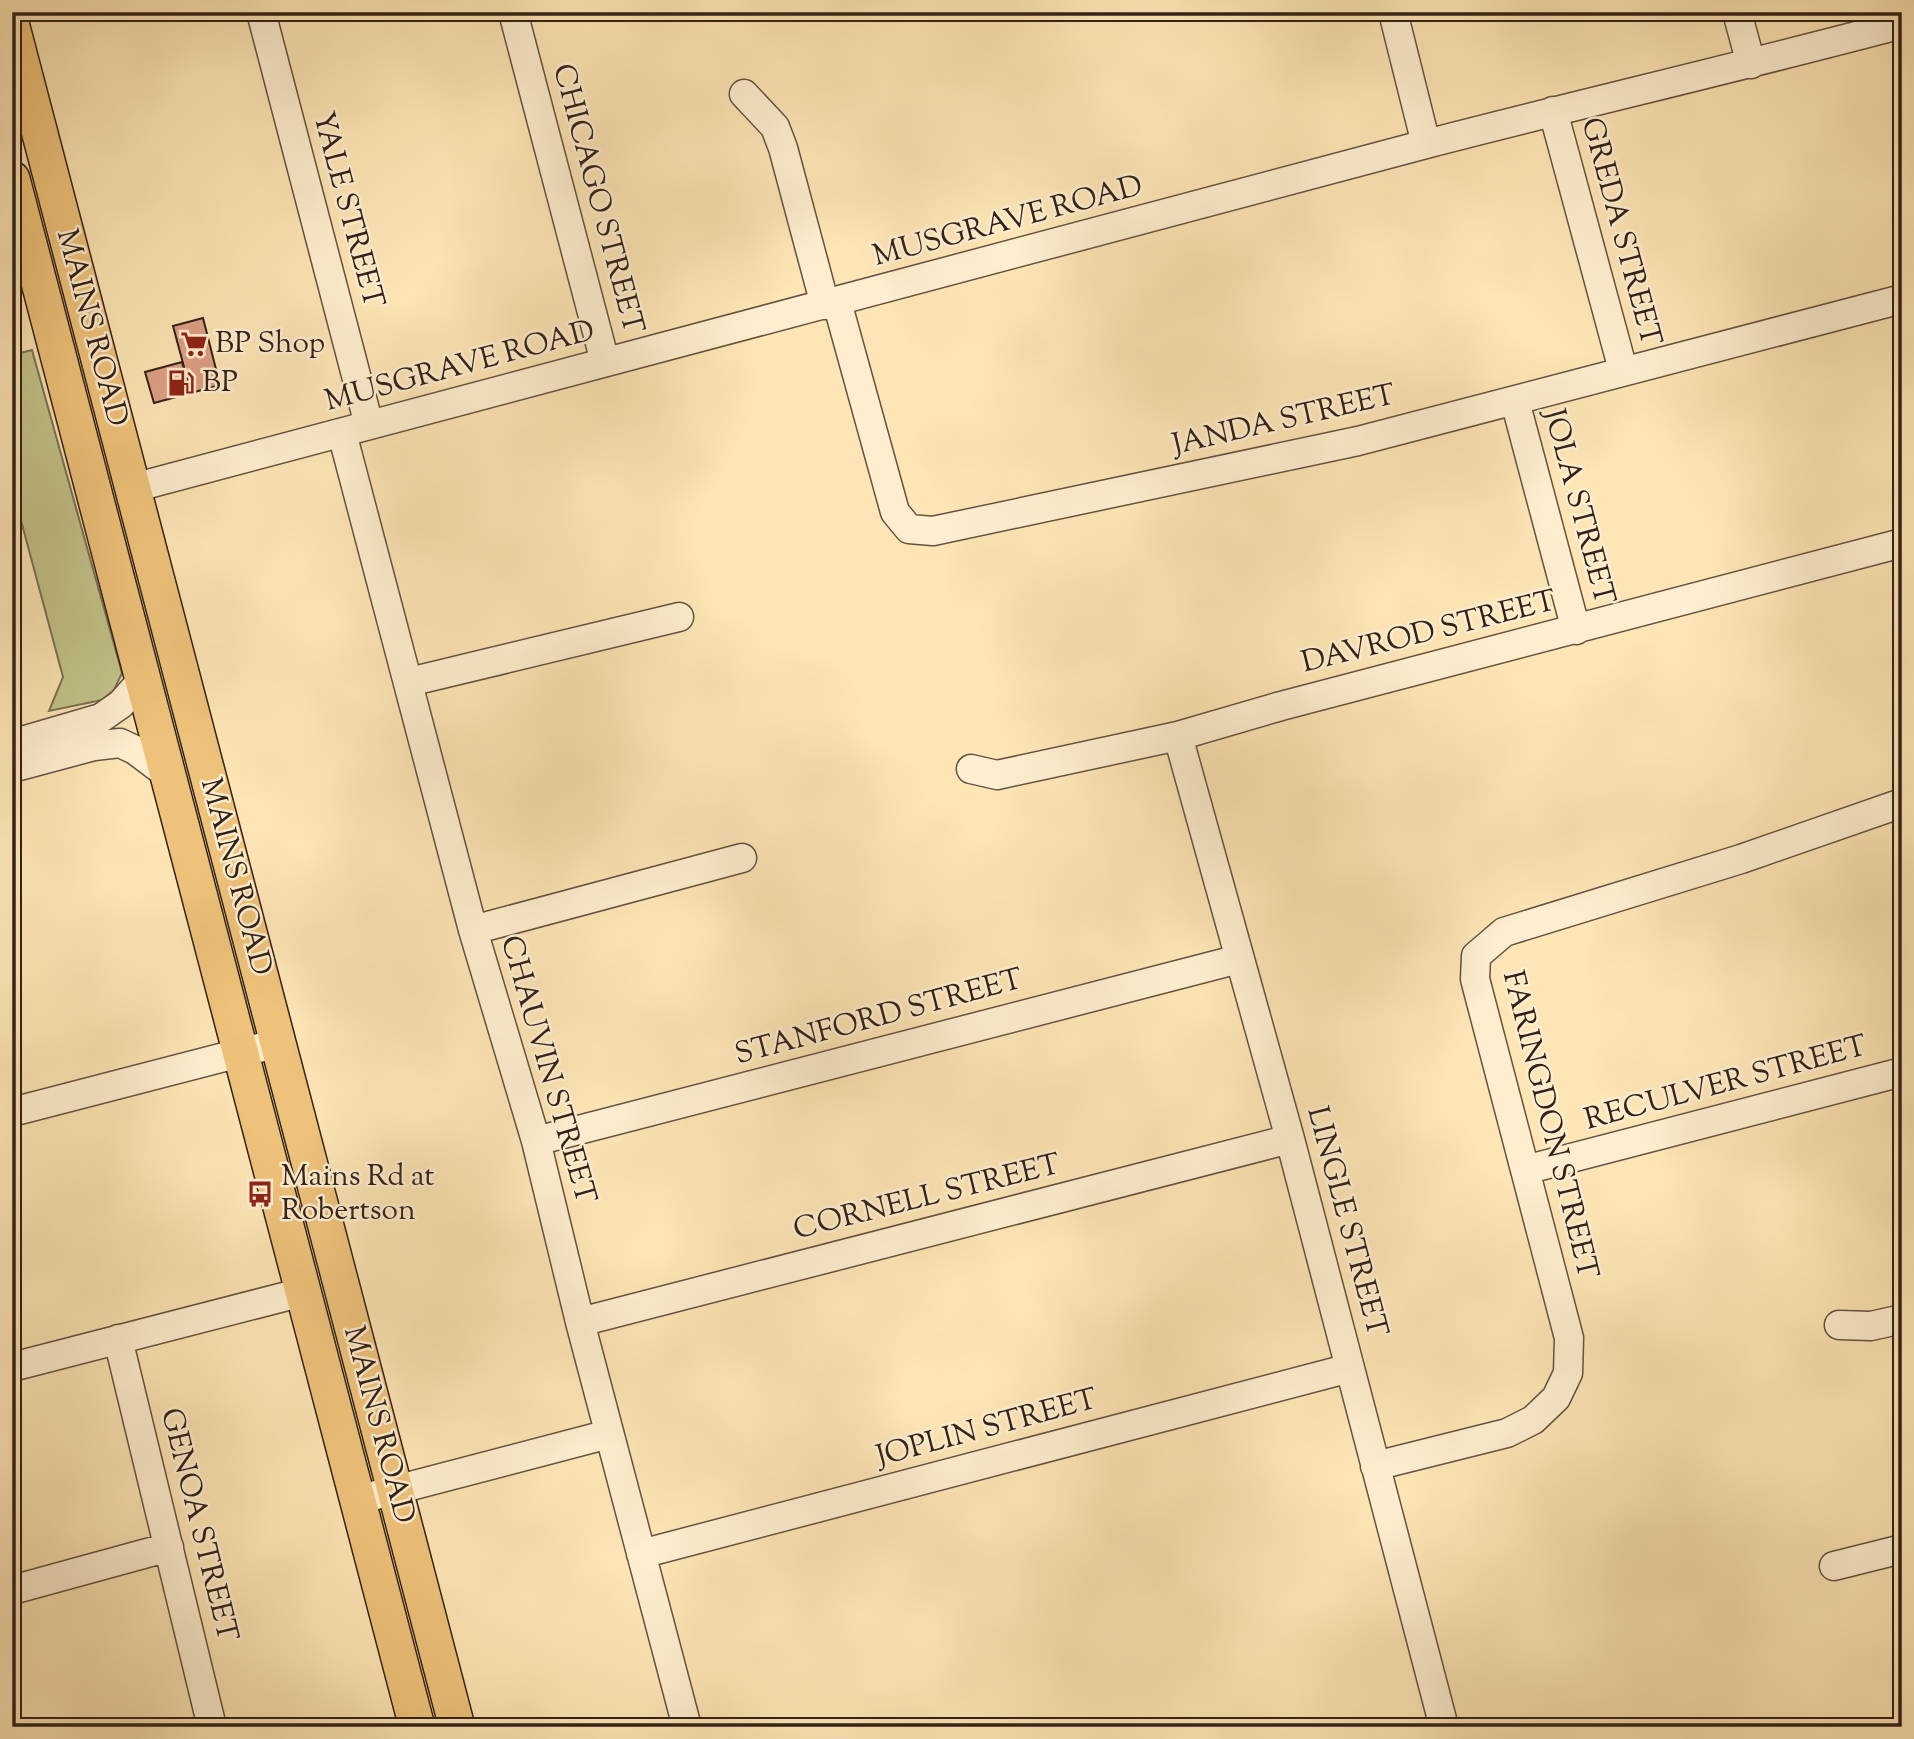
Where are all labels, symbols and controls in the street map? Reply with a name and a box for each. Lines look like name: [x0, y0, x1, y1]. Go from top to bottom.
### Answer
street label: CHICAGO STREET: [540, 59, 654, 339]
street label: YALE STREET: [300, 107, 394, 313]
street label: GREDA STREET: [1569, 113, 1671, 351]
street label: MUSGRAVE ROAD: [868, 165, 1148, 279]
street label: MAINS ROAD: [44, 224, 138, 432]
street label: MUSGRAVE ROAD: [320, 310, 600, 424]
place label: BP Shop: [215, 323, 325, 366]
supermarket icon: BP Shop: [179, 329, 209, 359]
place label: BP: [202, 362, 238, 405]
fuel station icon: BP: [166, 368, 196, 398]
street label: JANDA STREET: [1166, 374, 1400, 468]
street label: JOLA STREET: [1531, 402, 1625, 610]
street label: DAVROD STREET: [1297, 581, 1561, 685]
street label: MAINS ROAD: [188, 773, 282, 981]
street label: CHAUVIN STREET: [488, 931, 606, 1209]
street label: STANFORD STREET: [730, 959, 1028, 1077]
street label: FARINGDON STREET: [1490, 966, 1608, 1284]
street label: RECULVER STREET: [1580, 1026, 1872, 1142]
street label: LINGLE STREET: [1295, 1102, 1397, 1342]
street label: CORNELL STREET: [789, 1144, 1065, 1252]
place label: Mains Rd at Robertson: [281, 1156, 435, 1233]
bus stop icon: Mains Rd at Robertson: [245, 1179, 275, 1209]
street label: MAINS ROAD: [331, 1321, 425, 1529]
street label: JOPLIN STREET: [870, 1379, 1102, 1480]
street label: GENOA STREET: [148, 1404, 248, 1646]

